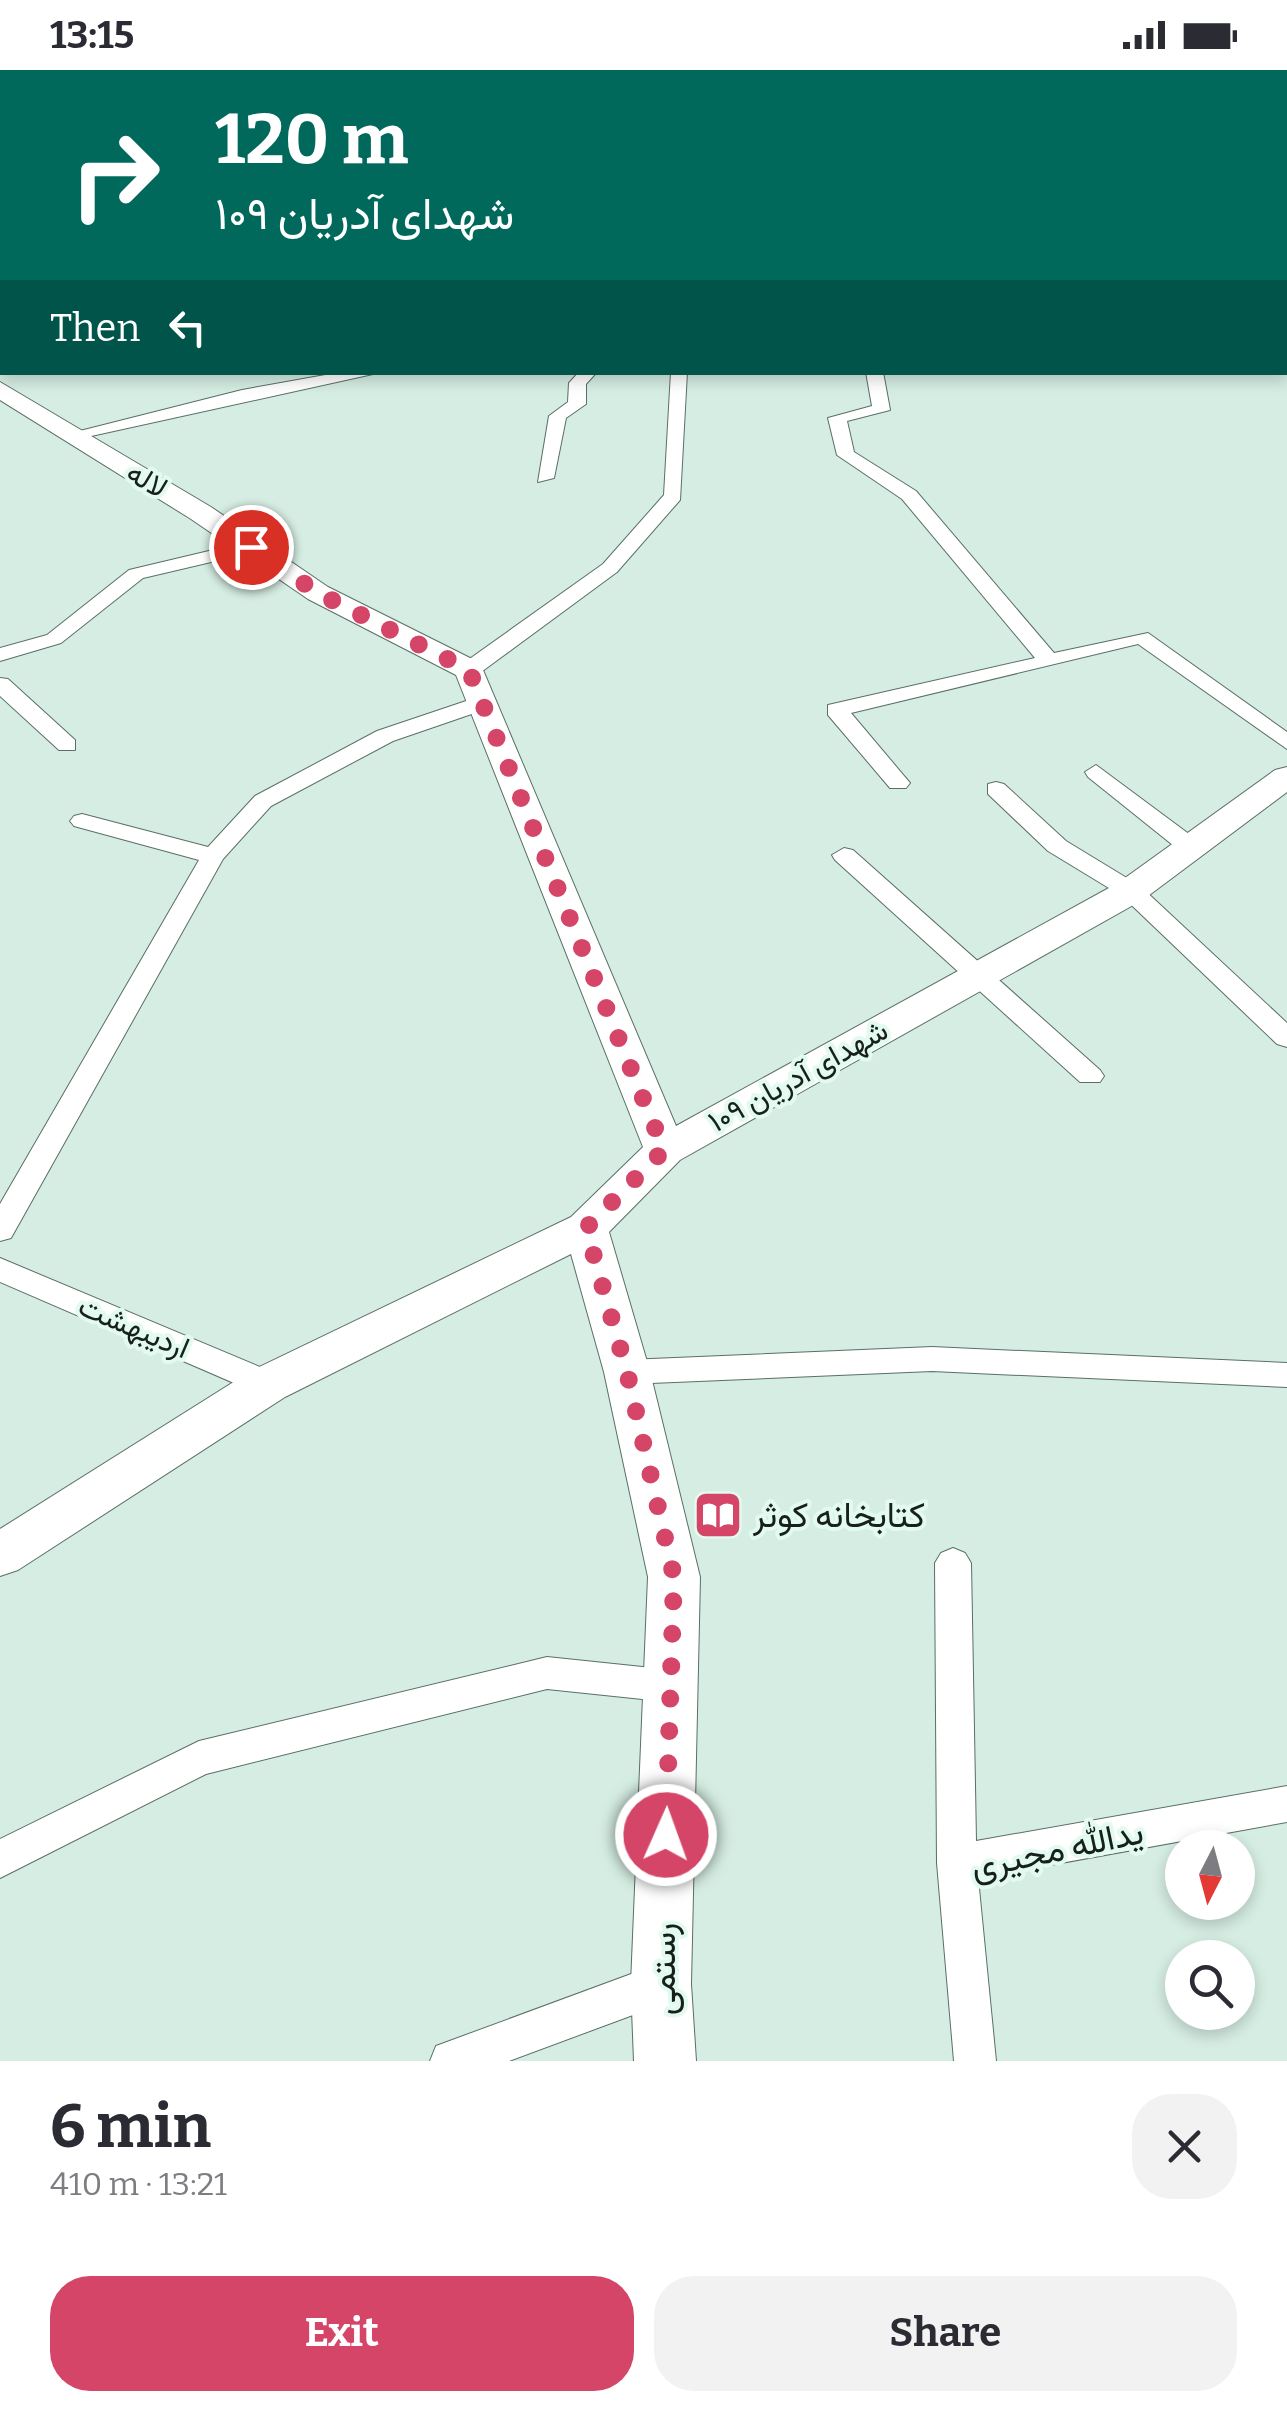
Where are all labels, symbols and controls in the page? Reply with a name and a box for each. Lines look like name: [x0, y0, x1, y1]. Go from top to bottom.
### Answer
text: 13:15: [50, 12, 134, 58]
text: 120 m: [215, 98, 408, 182]
icon: right: [50, 110, 180, 240]
text: شهدای آدریان ۱۰۹: [215, 187, 514, 241]
icon: left: [160, 300, 215, 355]
text: Then: [50, 305, 140, 351]
street label: لاله: [120, 454, 174, 506]
pin: [209, 505, 294, 590]
icon: arrive: [224, 520, 279, 575]
street label: شهدای آدریان ۱۰۹: [702, 1012, 894, 1140]
street label: اردیبهشت: [73, 1288, 195, 1366]
library icon: کتابخانه کوثر: [692, 1489, 744, 1541]
place label: کتابخانه کوثر: [752, 1494, 925, 1537]
position arrow: [614, 1783, 718, 1887]
street label: یدالله مجیری: [967, 1810, 1147, 1889]
north arrow: [1165, 1830, 1255, 1920]
map controls: [1165, 1830, 1255, 2030]
street label: رستمی: [642, 1923, 685, 2015]
button: search: [1165, 1940, 1255, 2030]
text: 6 min: [50, 2091, 211, 2163]
button: close: [1132, 2094, 1237, 2199]
text: 410 m · 13:21: [50, 2165, 227, 2203]
button: Exit: [50, 2276, 634, 2391]
button: Share: [654, 2276, 1237, 2391]

